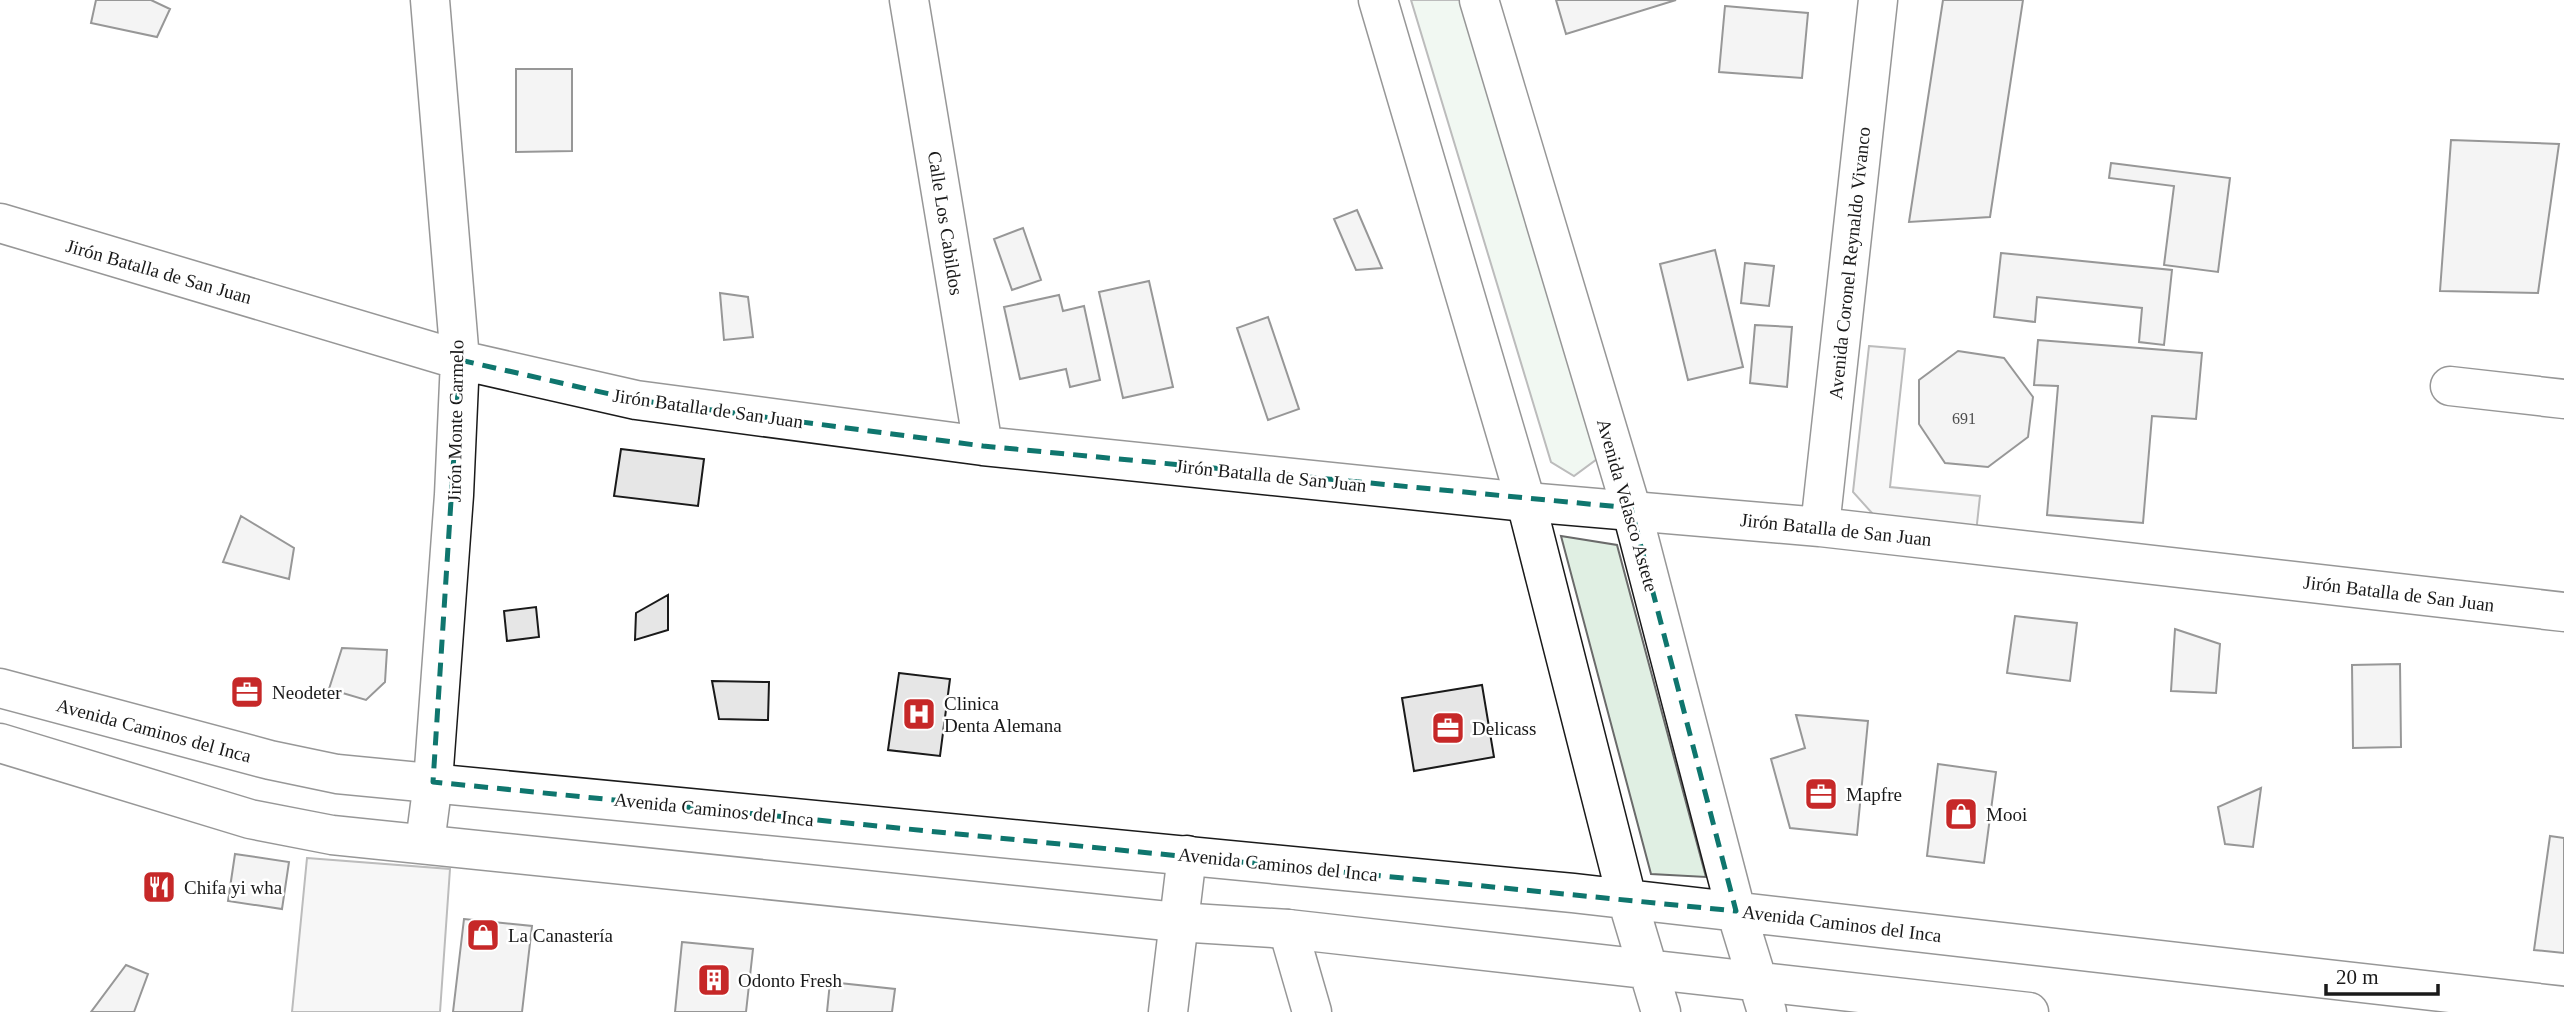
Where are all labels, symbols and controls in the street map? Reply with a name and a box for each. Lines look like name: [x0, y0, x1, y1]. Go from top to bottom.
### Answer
street label: Avenida Coronel Reynaldo Vivanco: [1825, 126, 1874, 400]
street label: Calle Los Cabildos: [924, 150, 967, 297]
street label: Jirón Batalla de San Juan: [64, 235, 255, 308]
street label: Jirón Monte Carmelo: [444, 340, 467, 502]
street label: Jirón Batalla de San Juan: [611, 385, 805, 432]
house number: 691: [1952, 410, 1976, 427]
street label: Avenida Velasco Astete: [1593, 416, 1662, 594]
street label: Jirón Batalla de San Juan: [1174, 455, 1368, 496]
street label: Jirón Batalla de San Juan: [1739, 509, 1933, 550]
street label: Jirón Batalla de San Juan: [2302, 571, 2496, 616]
office icon: Neodeter: [228, 673, 266, 711]
place label: Neodeter: [272, 682, 342, 703]
place label: Clinica Denta Alemana: [944, 693, 1062, 736]
street label: Avenida Caminos del Inca: [54, 694, 254, 767]
hospital icon: Clinica Denta Alemana: [900, 695, 938, 733]
office icon: Delicass: [1429, 709, 1467, 747]
place label: Delicass: [1472, 718, 1536, 739]
office icon: Mapfre: [1802, 775, 1840, 813]
place label: Mapfre: [1846, 784, 1902, 805]
street label: Avenida Caminos del Inca: [613, 789, 815, 830]
shop icon: Mooi: [1942, 795, 1980, 833]
place label: Mooi: [1986, 804, 2027, 825]
street label: Avenida Caminos del Inca: [1177, 844, 1379, 885]
restaurant icon: Chifa yi wha: [140, 868, 178, 906]
place label: Chifa yi wha: [184, 877, 283, 898]
street label: Avenida Caminos del Inca: [1741, 901, 1943, 946]
shop icon: La Canastería: [464, 916, 502, 954]
place label: La Canastería: [508, 925, 614, 946]
scale bar: [2326, 953, 2438, 997]
building icon: Odonto Fresh: [695, 961, 733, 999]
text: 20 m: [2336, 965, 2379, 989]
place label: Odonto Fresh: [738, 970, 842, 991]

